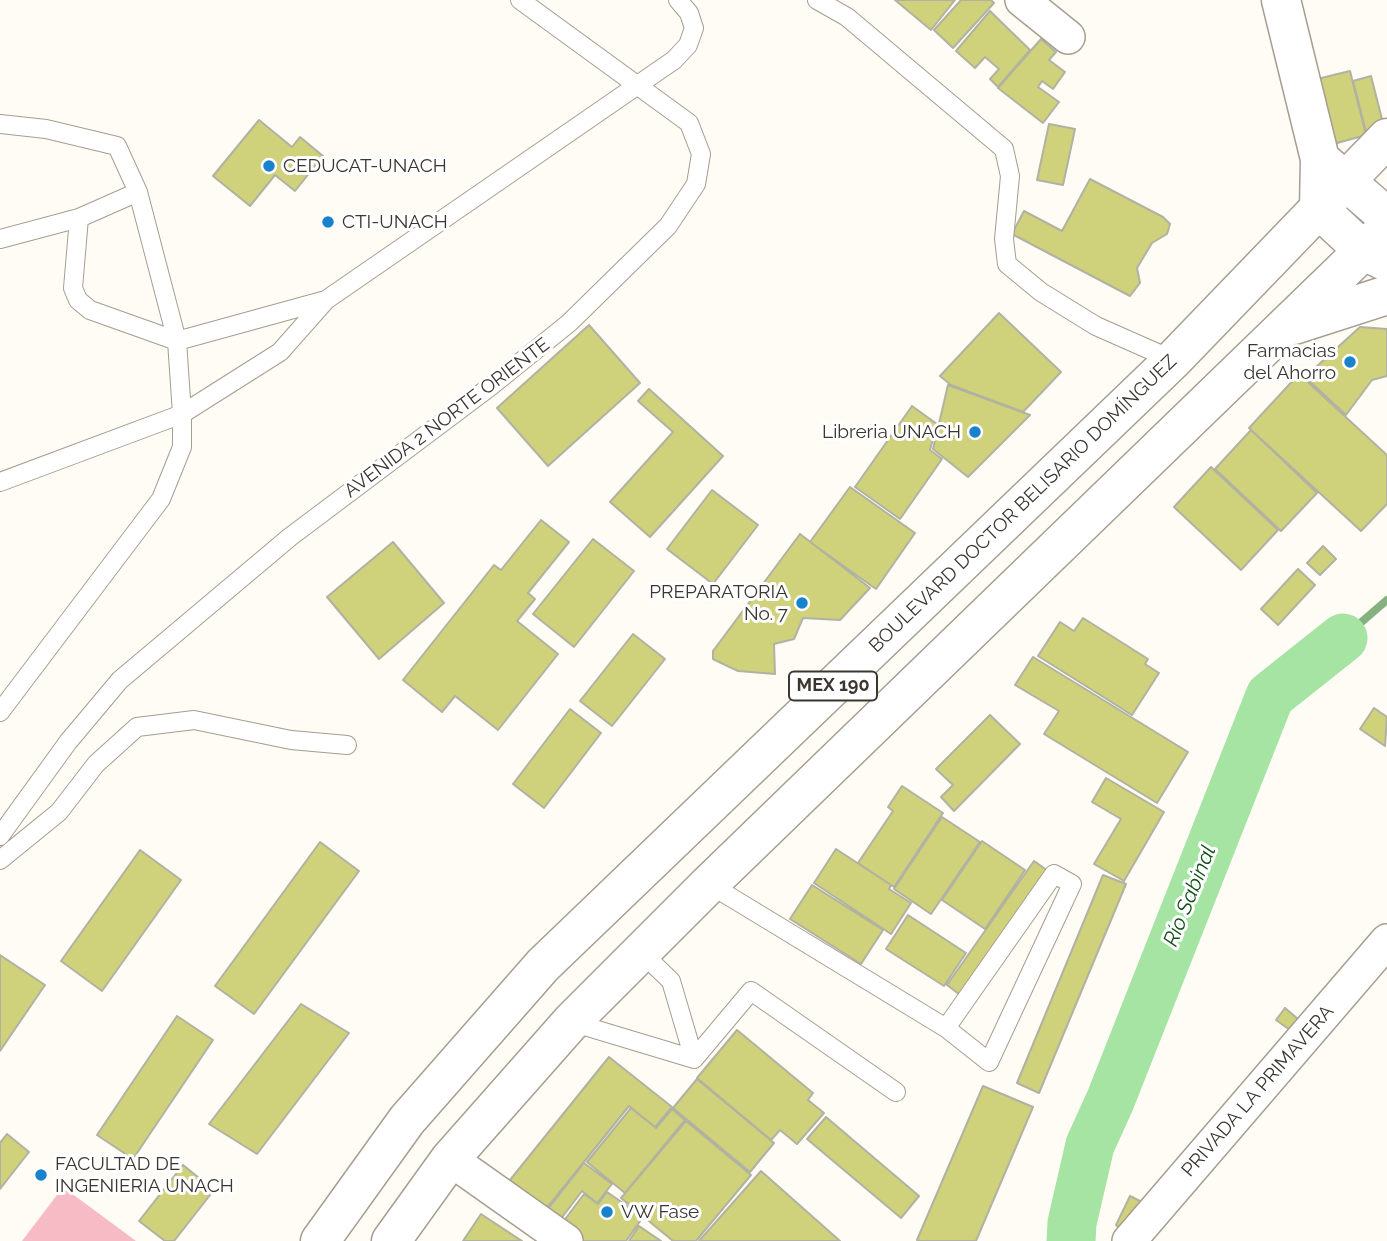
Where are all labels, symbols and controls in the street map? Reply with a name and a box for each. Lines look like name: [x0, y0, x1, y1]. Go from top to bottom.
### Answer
place label: CEDUCAT-UNACH: [283, 155, 447, 177]
marker: CEDUCAT-UNACH: [261, 158, 277, 174]
place label: CTI-UNACH: [342, 211, 448, 233]
marker: CTI-UNACH: [320, 214, 336, 230]
street label: AVENIDA 2 NORTE ORIENTE: [340, 333, 554, 503]
place label: Farmacias del Ahorro: [1243, 340, 1336, 384]
street label: BOULEVARD DOCTOR BELISARIO DOMÍNGUEZ: [865, 350, 1181, 658]
marker: Farmacias del Ahorro: [1342, 354, 1358, 370]
place label: Libreria UNACH: [822, 421, 961, 443]
marker: Libreria UNACH: [967, 424, 983, 440]
place label: PREPARATORIA No. 7: [649, 581, 788, 625]
marker: PREPARATORIA No. 7: [794, 595, 810, 611]
road number: MEX 190: [789, 672, 877, 700]
water label: Río Sabinal: [1158, 842, 1222, 950]
street label: PRIVADA LA PRIMAVERA: [1177, 1000, 1339, 1182]
place label: FACULTAD DE INGENIERIA UNACH: [55, 1153, 234, 1197]
marker: FACULTAD DE INGENIERIA UNACH: [33, 1167, 49, 1183]
place label: VW Fase: [621, 1201, 699, 1223]
marker: VW Fase: [599, 1204, 615, 1220]

